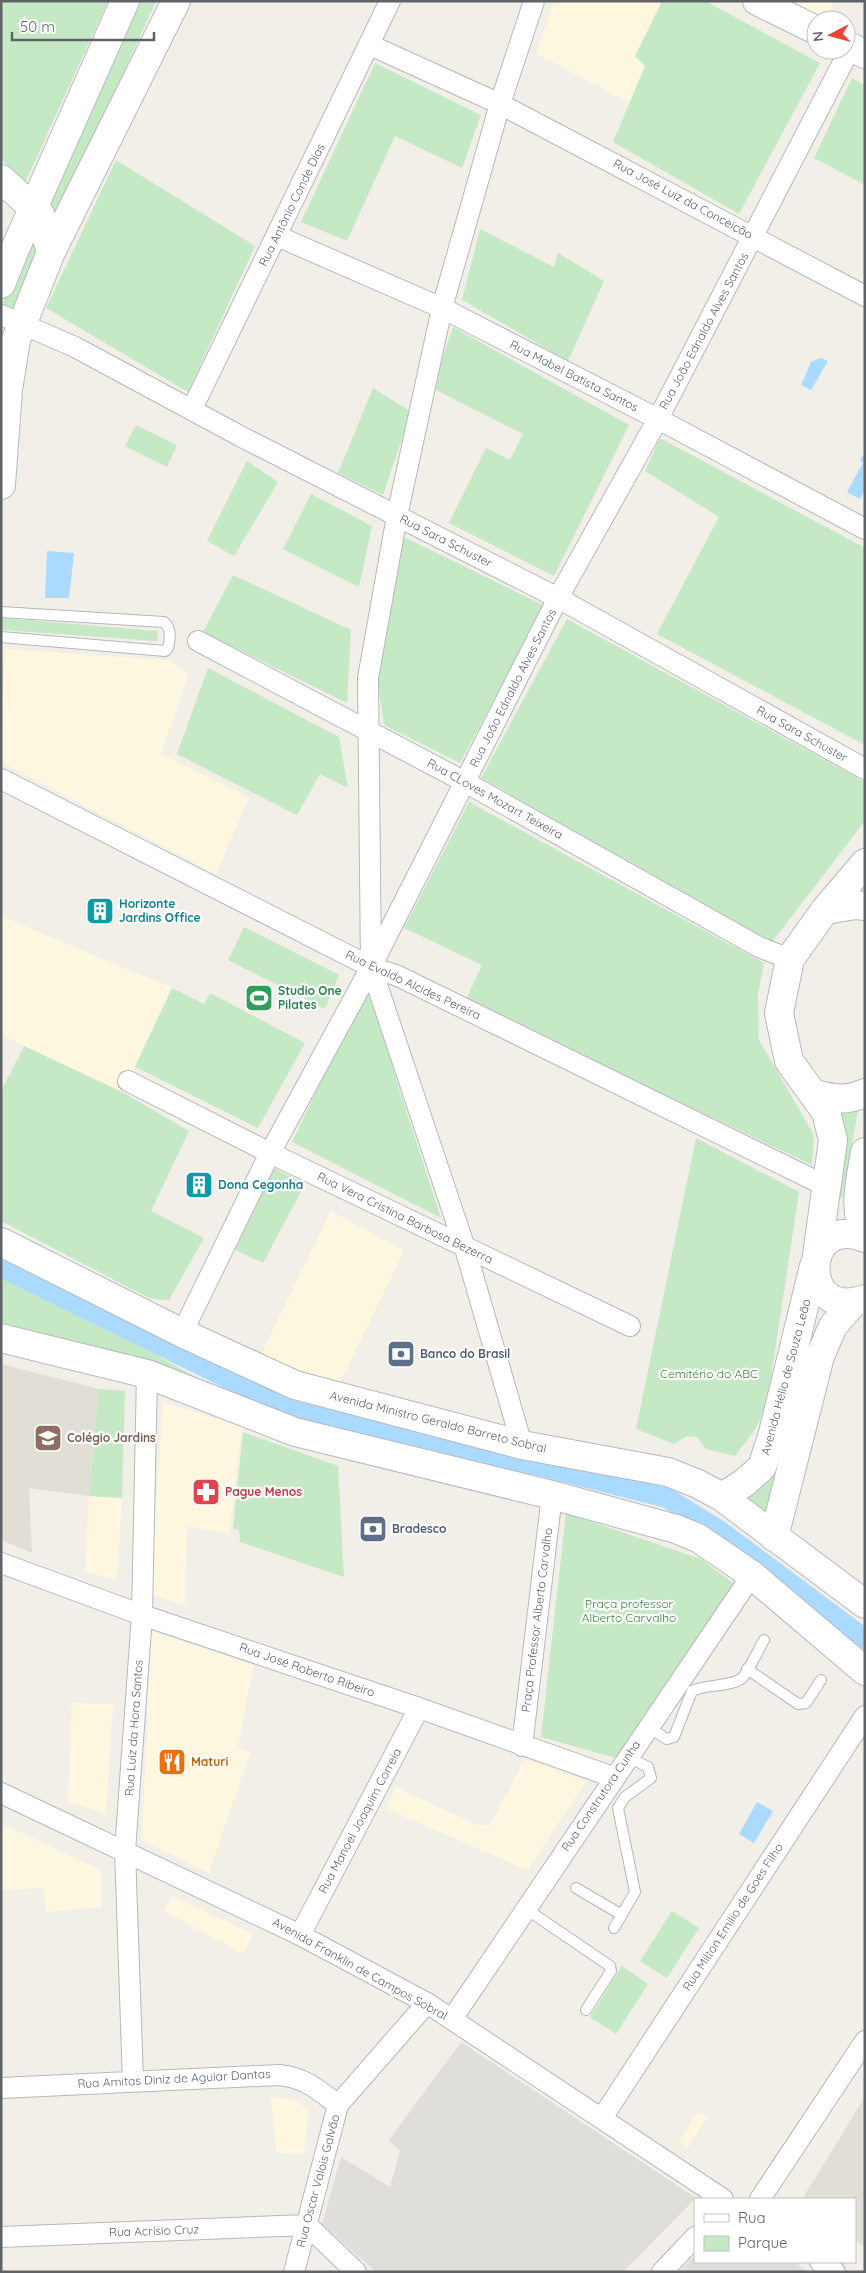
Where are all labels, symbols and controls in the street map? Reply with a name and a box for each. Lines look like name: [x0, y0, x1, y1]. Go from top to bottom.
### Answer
scale bar: [12, 10, 155, 42]
north arrow: [806, 10, 856, 60]
text: 50 m: [20, 17, 55, 36]
text: N: [809, 30, 828, 42]
street label: Rua Antônio Conde Dias: [255, 141, 328, 269]
street label: Rua José Luiz da Conceição: [611, 155, 756, 242]
street label: Rua João Ednaldo Alves Santos: [656, 249, 752, 412]
street label: Rua Mabel Batista Santos: [507, 337, 641, 415]
street label: Rua Sara Schuster: [397, 511, 495, 571]
street label: Rua João Ednaldo Alves Santos: [466, 606, 559, 770]
street label: Rua Sara Schuster: [754, 702, 851, 765]
street label: Rua CLoves Mozart Teixeira: [425, 755, 566, 842]
building icon: Horizonte Jardins Office: [85, 896, 115, 926]
place label: Horizonte Jardins Office: [119, 896, 201, 925]
street label: Rua Evaldo Alcides Pereira: [343, 947, 483, 1022]
sports icon: Studio One Pilates: [244, 983, 274, 1013]
place label: Studio One Pilates: [278, 983, 342, 1012]
street label: Rua Vera Cristina Barbosa Bezerra: [315, 1168, 495, 1267]
building icon: Dona Cegonha: [184, 1170, 214, 1200]
place label: Dona Cegonha: [218, 1177, 303, 1192]
street label: Avenida Hélio de Souza Leão: [757, 1297, 814, 1457]
bank icon: Banco do Brasil: [386, 1339, 416, 1369]
place label: Banco do Brasil: [420, 1346, 510, 1361]
park label: Cemitério do ABC: [660, 1366, 758, 1381]
street label: Avenida Ministro Geraldo Barreto Sobral: [328, 1387, 548, 1456]
school or university icon: Colégio Jardins: [33, 1423, 63, 1453]
place label: Colégio Jardins: [67, 1430, 156, 1445]
pharmacy icon: Pague Menos: [191, 1477, 221, 1507]
place label: Pague Menos: [225, 1484, 302, 1499]
bank icon: Bradesco: [358, 1514, 388, 1544]
place label: Bradesco: [392, 1521, 447, 1536]
street label: Praça Professor Alberto Carvalho: [518, 1527, 555, 1713]
park label: Praça professor Alberto Carvalho: [582, 1596, 676, 1625]
street label: Rua José Roberto Ribeiro: [237, 1639, 377, 1700]
street label: Rua Luiz da Hora Santos: [121, 1659, 146, 1797]
street label: Rua Construtora Cunha: [558, 1737, 643, 1854]
street label: Rua Manoel Joaquim Correia: [315, 1746, 404, 1896]
restaurant icon: Maturi: [157, 1747, 187, 1777]
place label: Maturi: [191, 1754, 229, 1769]
street label: Rua Milton Emilio de Goes Filho: [679, 1840, 786, 1993]
street label: Avenida Franklin de Campos Sobral: [270, 1914, 450, 2023]
street label: Rua Amitas Diniz de Aguiar Dantas: [77, 2066, 271, 2091]
street label: Rua Oscar Valois Galvão: [293, 2113, 342, 2249]
legend: [694, 2198, 856, 2263]
text: Rua: [738, 2208, 766, 2227]
street label: Rua Acrísio Cruz: [109, 2221, 200, 2240]
text: Parque: [738, 2233, 788, 2252]

